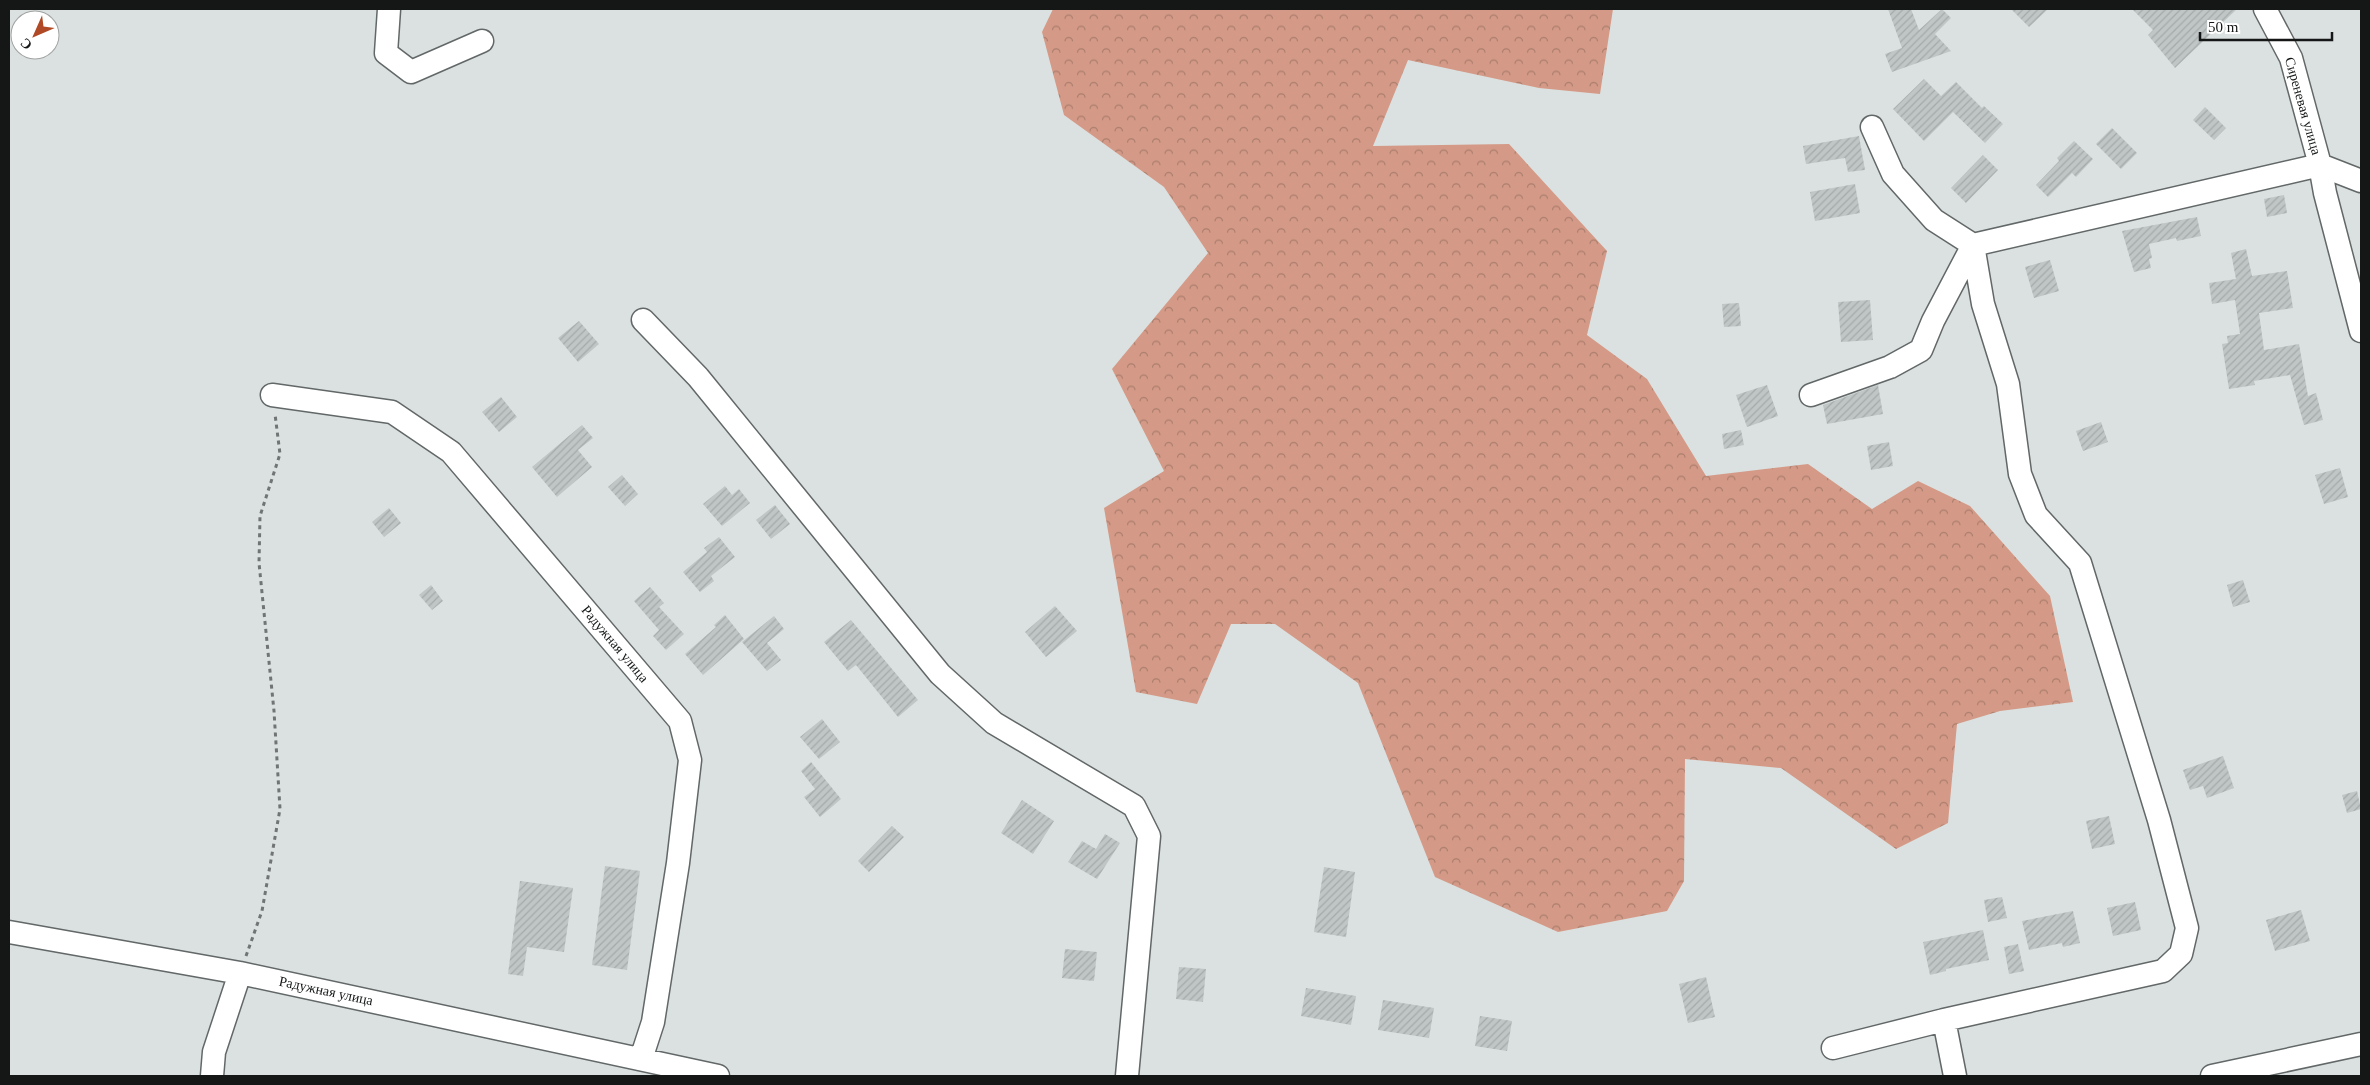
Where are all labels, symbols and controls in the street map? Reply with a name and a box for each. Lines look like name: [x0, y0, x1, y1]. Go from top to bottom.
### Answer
north arrow: [10, 10, 60, 60]
scale bar: [2200, 10, 2332, 42]
text: 50 m: [2208, 19, 2239, 35]
text: С: [17, 35, 35, 53]
street label: Сиреневая улица: [2282, 55, 2324, 157]
street label: Радужная улица: [578, 602, 652, 686]
street label: Радужная улица: [278, 974, 375, 1008]

